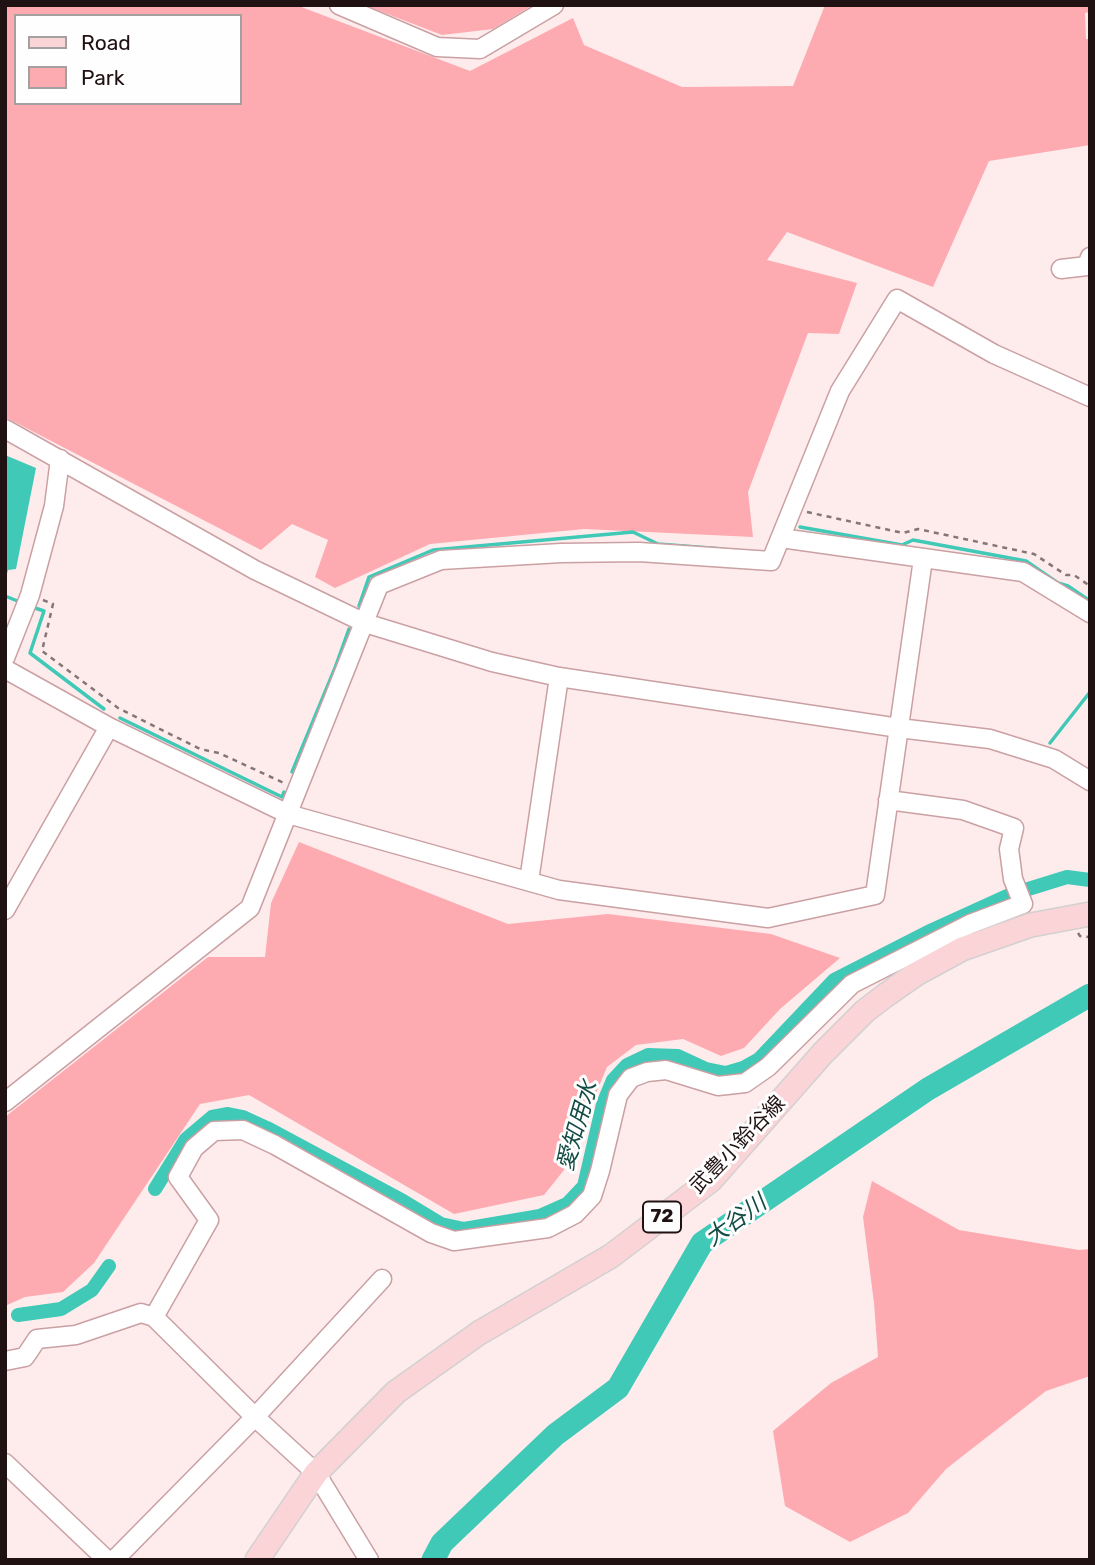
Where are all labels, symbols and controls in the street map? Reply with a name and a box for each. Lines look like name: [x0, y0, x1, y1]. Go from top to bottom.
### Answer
legend: [14, 14, 242, 105]
text: Road: [81, 30, 131, 55]
text: Park: [81, 65, 125, 90]
water label: 愛知用水: [552, 1078, 604, 1174]
street label: 武豊小鈴谷線: [685, 1091, 791, 1199]
water label: 大谷川: [700, 1190, 772, 1252]
road number: 72: [643, 1202, 681, 1232]

